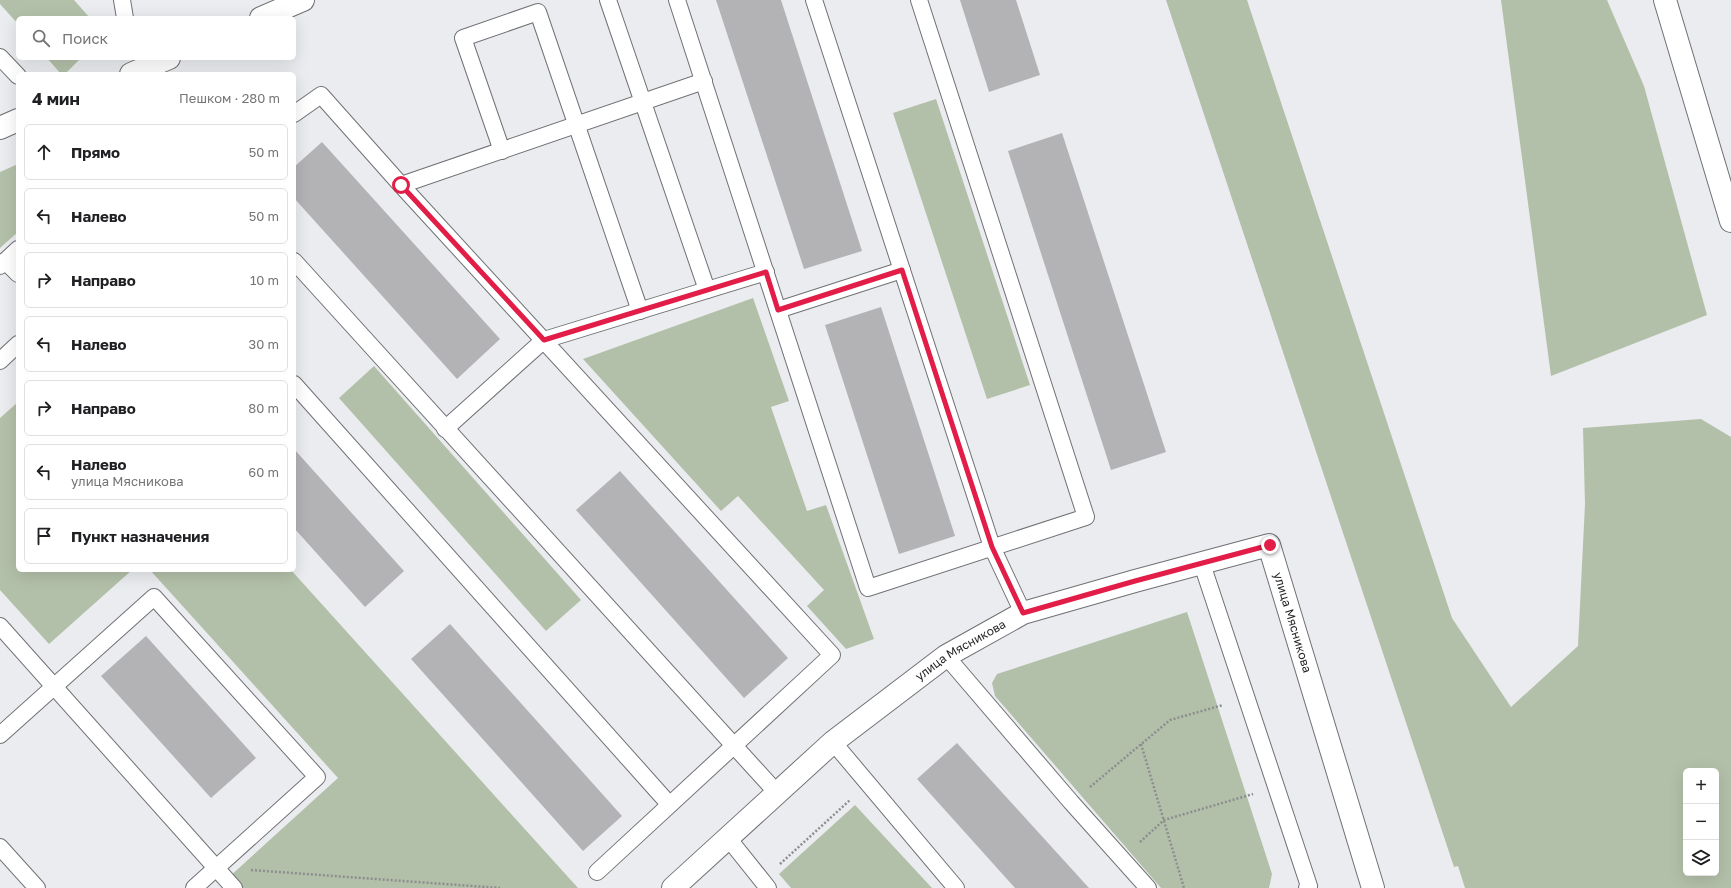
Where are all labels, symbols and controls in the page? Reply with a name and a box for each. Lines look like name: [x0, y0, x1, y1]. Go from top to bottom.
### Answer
search box: [16, 16, 296, 60]
icon: search: [30, 27, 52, 49]
text: Поиск: [62, 29, 108, 47]
text: 4 мин: [32, 88, 80, 109]
text: Пешком · 280 m: [179, 90, 280, 106]
icon: ahead: [33, 141, 55, 163]
text: Прямо: [71, 143, 120, 161]
text: 50 m: [249, 144, 279, 160]
route start: [392, 176, 410, 194]
icon: left: [33, 205, 55, 227]
text: Налево: [71, 207, 127, 225]
text: 50 m: [249, 208, 279, 224]
icon: right: [33, 269, 55, 291]
text: Направо: [71, 271, 136, 289]
text: 10 m: [250, 272, 279, 288]
icon: left: [33, 333, 55, 355]
text: Налево: [71, 335, 127, 353]
text: 30 m: [249, 336, 279, 352]
icon: right: [33, 397, 55, 419]
text: Направо: [71, 399, 136, 417]
text: 80 m: [248, 400, 279, 416]
text: Налево: [71, 455, 127, 473]
icon: left: [33, 461, 55, 483]
text: 60 m: [248, 464, 279, 480]
text: улица Мясникова: [71, 473, 184, 489]
icon: arrive: [33, 525, 55, 547]
text: Пункт назначения: [71, 527, 209, 545]
route end: [1261, 536, 1279, 554]
street label: улица Мясникова: [1271, 570, 1315, 674]
street label: улица Мясникова: [912, 616, 1008, 684]
map controls: [1683, 768, 1719, 876]
button: +: [1683, 768, 1719, 804]
button: −: [1683, 804, 1719, 840]
button: layers: [1683, 840, 1719, 876]

